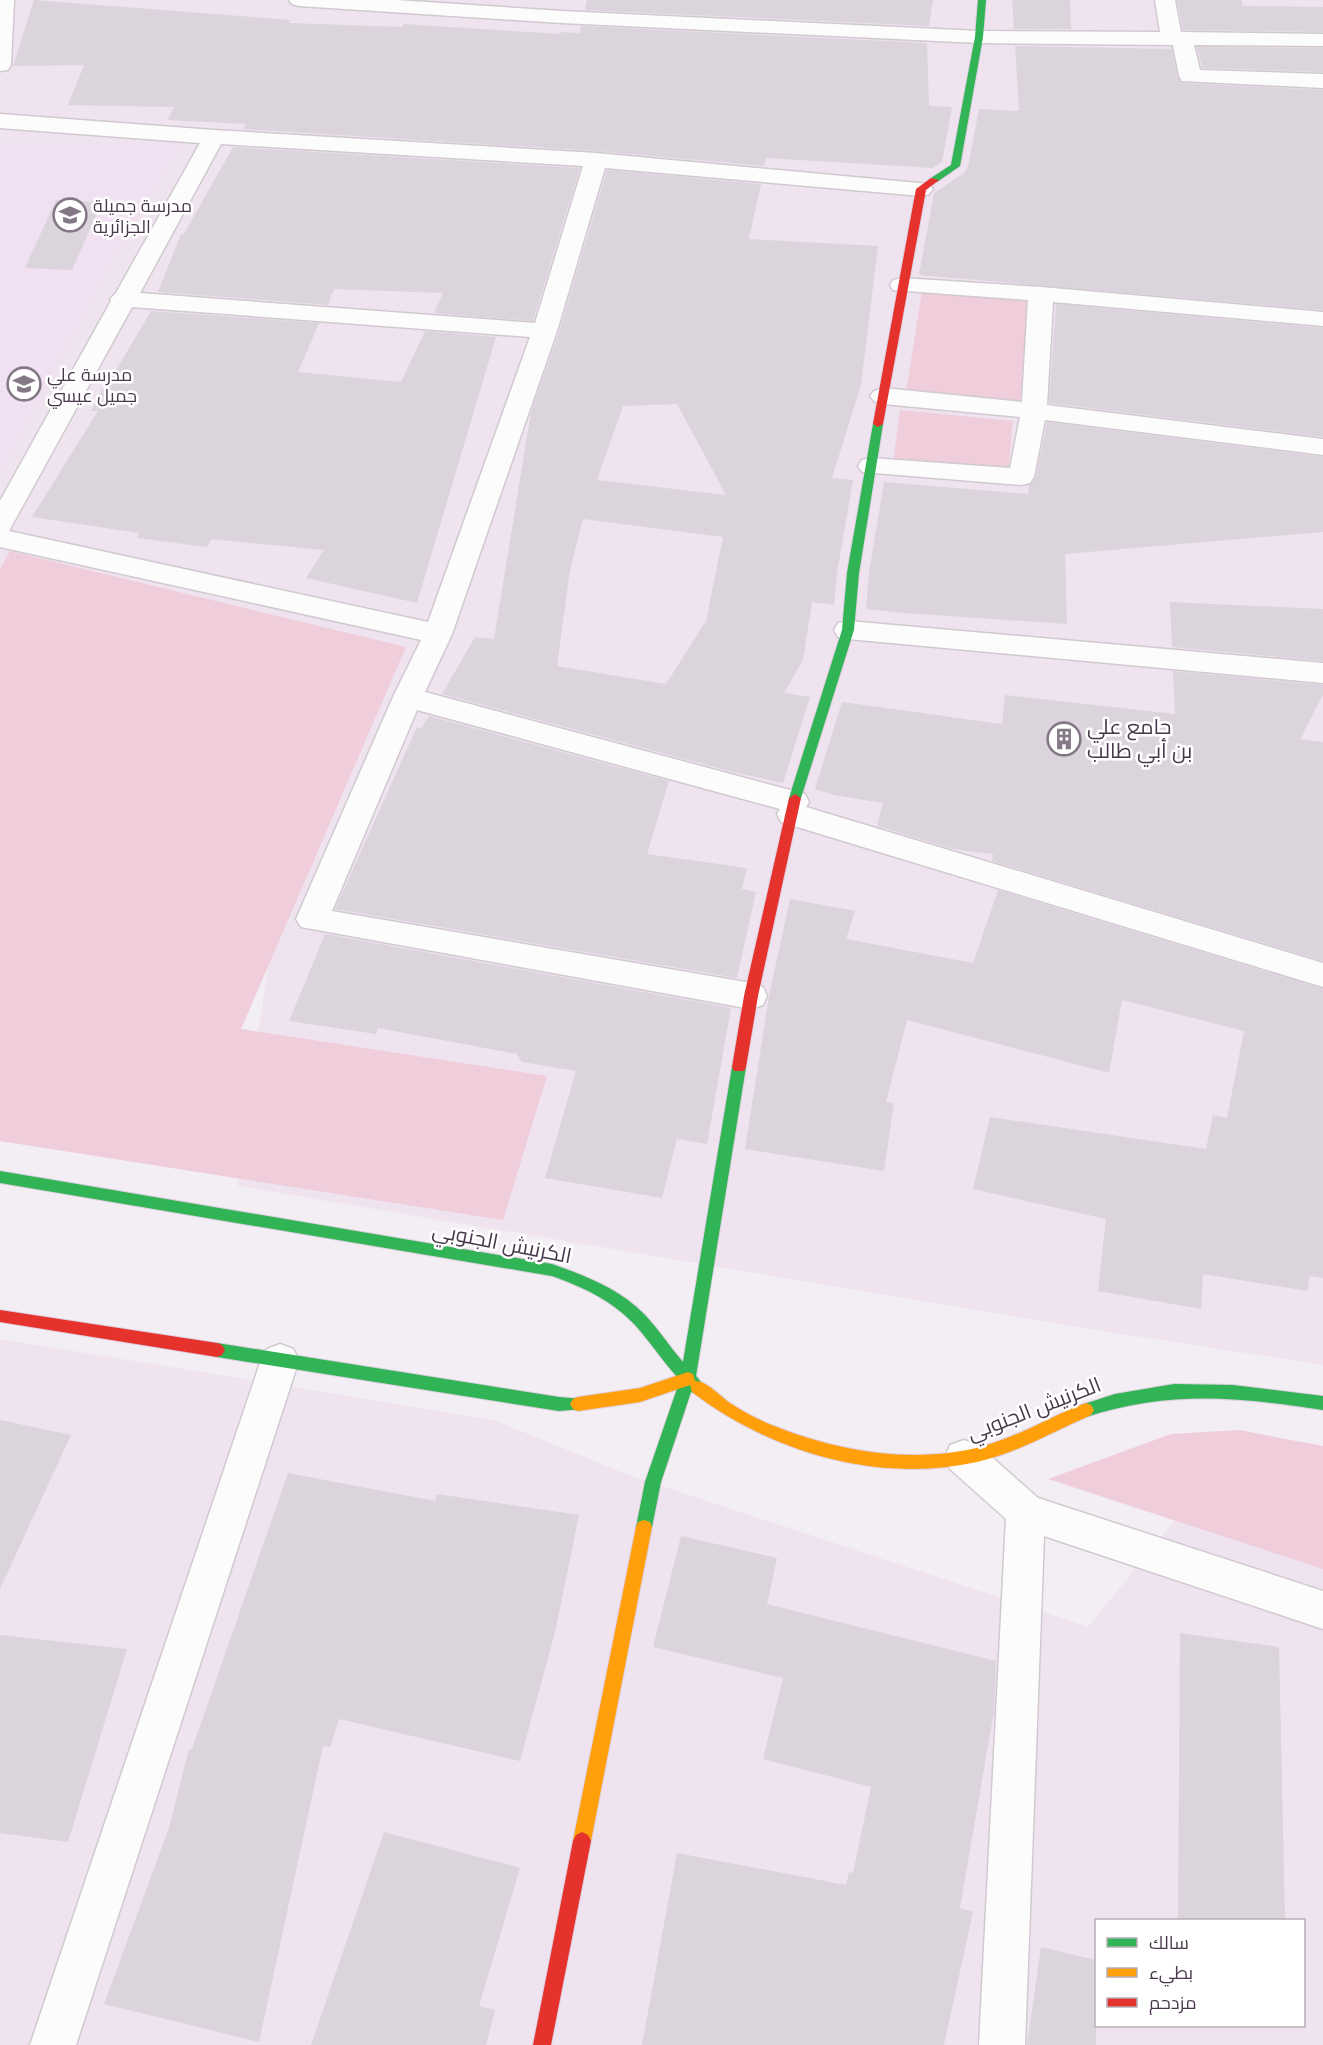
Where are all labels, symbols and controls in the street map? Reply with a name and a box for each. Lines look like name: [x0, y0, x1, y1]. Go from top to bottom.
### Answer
place label: مدرسة جميلة الجزائرية: [93, 195, 192, 238]
school or university icon: مدرسة جميلة الجزائرية: [52, 197, 88, 233]
place label: مدرسة علي جميل عيسي: [47, 364, 137, 409]
school or university icon: مدرسة علي جميل عيسي: [6, 366, 42, 402]
place label: جامع علي بن أبي طالب: [1087, 715, 1192, 767]
building icon: جامع علي بن أبي طالب: [1046, 721, 1082, 757]
street label: الكرنيش الجنوبي: [430, 1218, 574, 1272]
street label: الكرنيش الجنوبي: [964, 1372, 1106, 1449]
legend: [1095, 1919, 1305, 2027]
text: سالك: [1149, 1932, 1189, 1953]
text: بطيء: [1149, 1962, 1193, 1987]
text: مزدحم: [1149, 1992, 1197, 2015]

